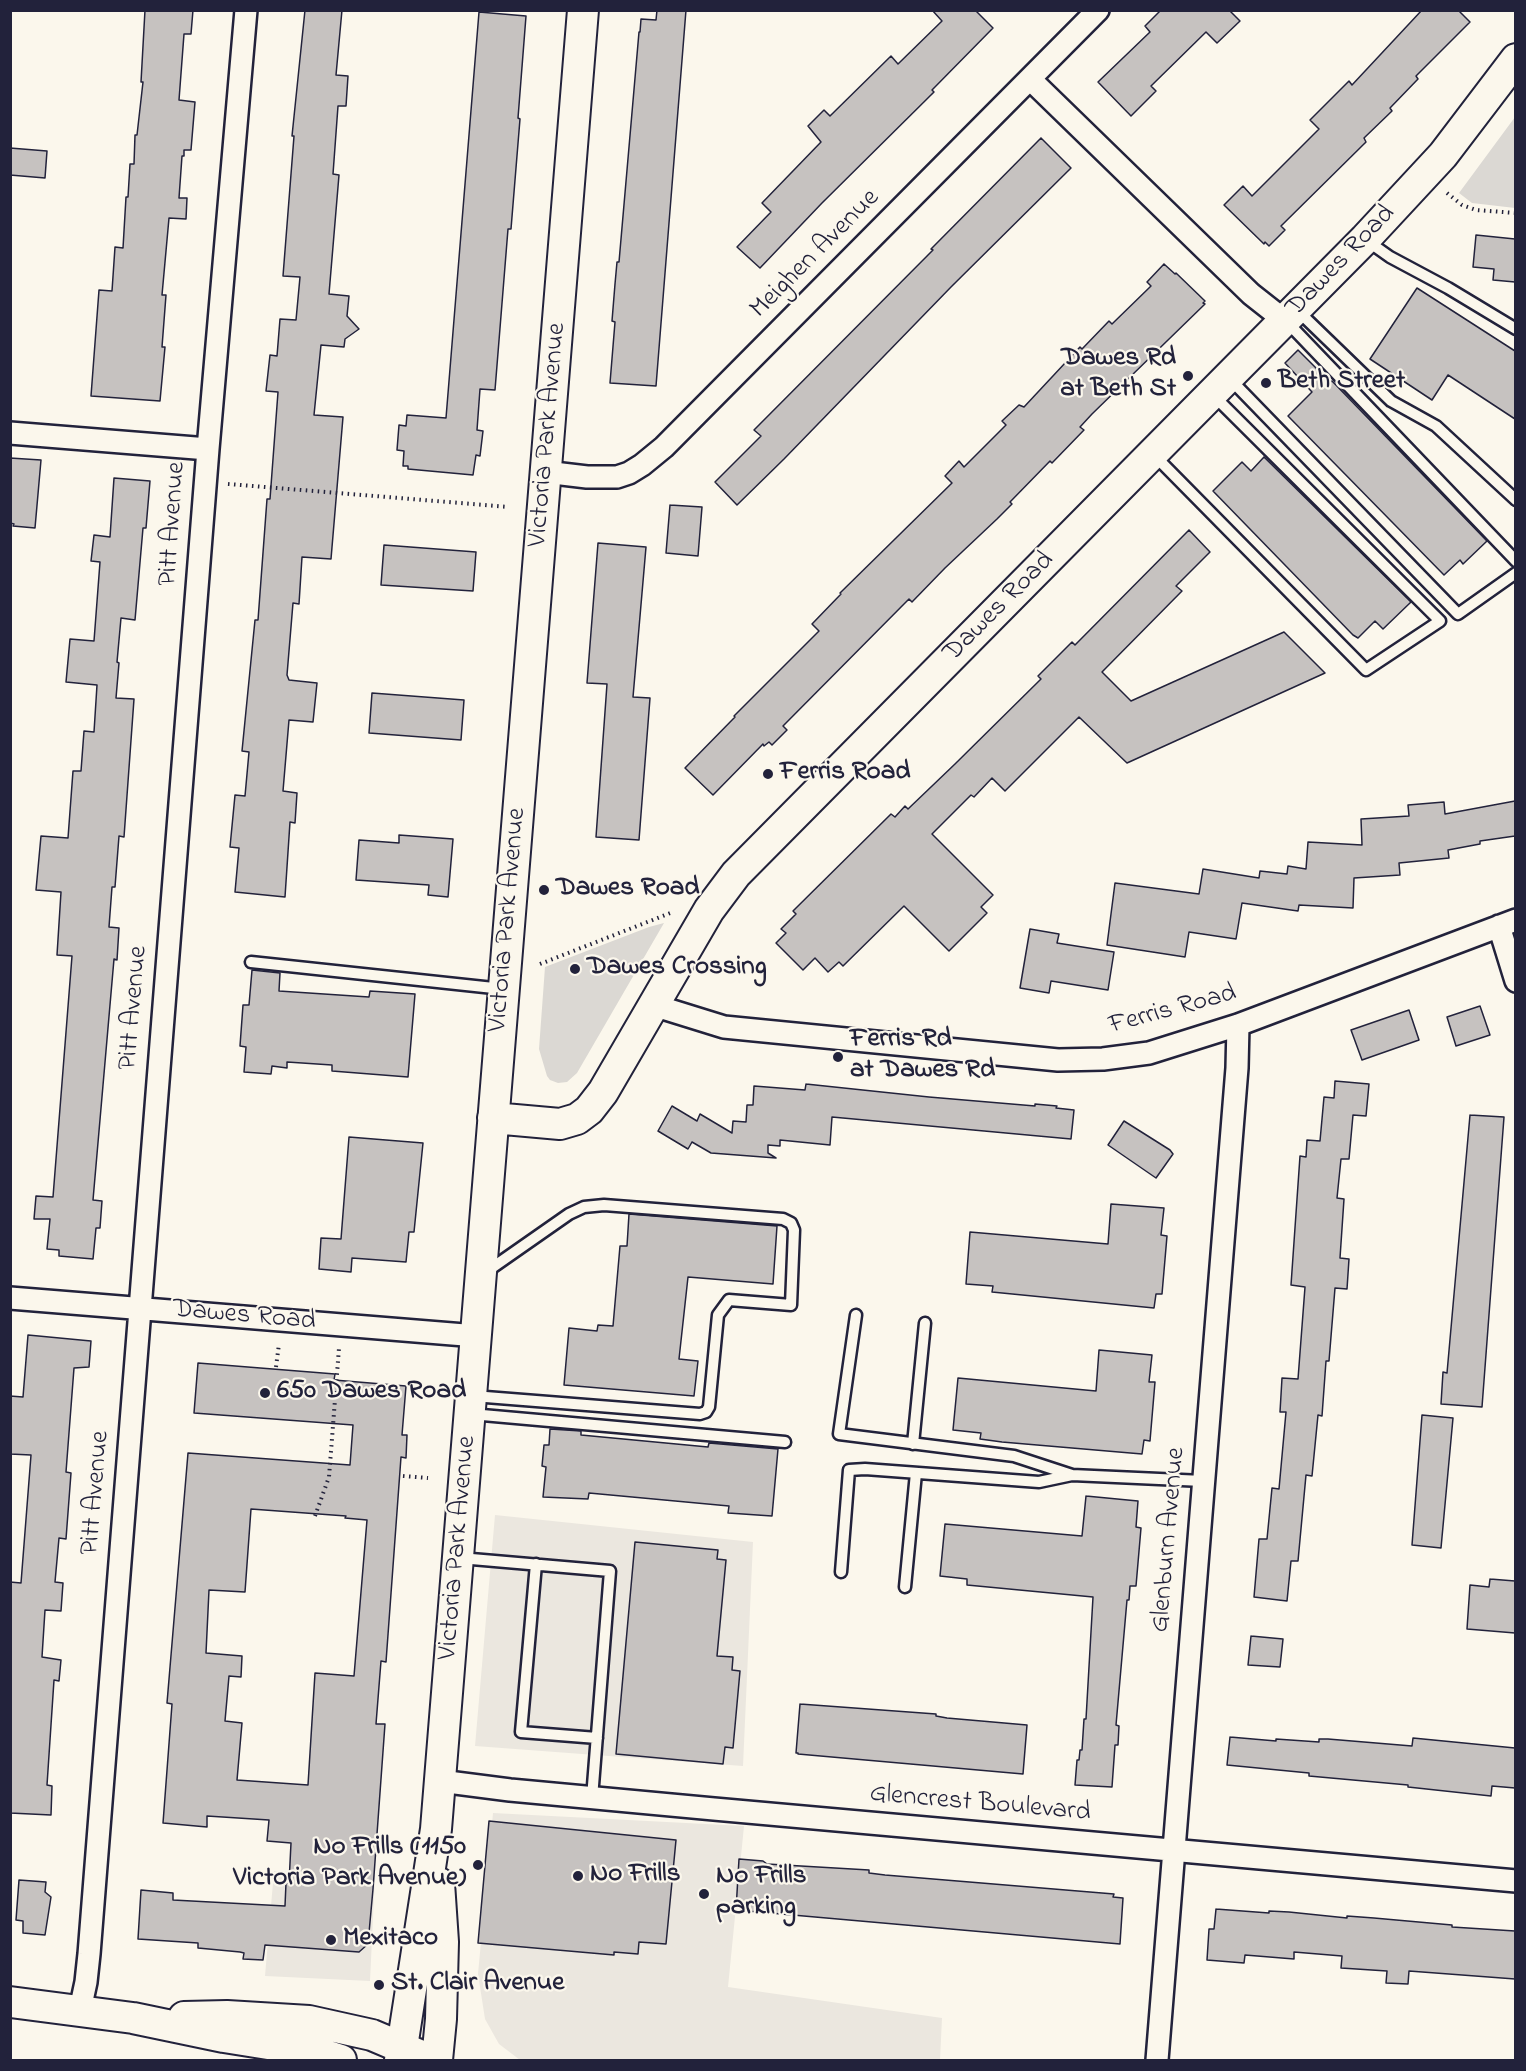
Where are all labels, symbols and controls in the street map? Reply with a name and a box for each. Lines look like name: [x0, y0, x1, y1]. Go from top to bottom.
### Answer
street label: Meighen Avenue: [744, 183, 888, 327]
street label: Dawes Road: [1281, 199, 1403, 325]
street label: Victoria Park Avenue: [523, 322, 575, 548]
place label: Dawes Rd at Beth St: [1060, 344, 1176, 407]
place label: Beth Street: [1278, 367, 1405, 399]
marker: Dawes Rd at Beth St: [1181, 369, 1195, 383]
marker: Beth Street: [1259, 376, 1273, 390]
street label: Pitt Avenue: [153, 461, 195, 587]
street label: Dawes Road: [938, 546, 1062, 670]
place label: Ferris Road: [780, 758, 910, 790]
marker: Ferris Road: [761, 767, 775, 781]
street label: Victoria Park Avenue: [483, 807, 535, 1033]
place label: Dawes Road: [556, 874, 699, 906]
marker: Dawes Road: [537, 883, 551, 897]
street label: Pitt Avenue: [113, 945, 157, 1071]
place label: Dawes Crossing: [587, 953, 767, 985]
marker: Dawes Crossing: [568, 962, 582, 976]
street label: Ferris Road: [1106, 978, 1240, 1044]
place label: Ferris Rd at Dawes Rd: [850, 1025, 995, 1088]
marker: Ferris Rd at Dawes Rd: [831, 1050, 845, 1064]
street label: Dawes Road: [171, 1295, 317, 1339]
place label: 650 Dawes Road: [277, 1377, 466, 1409]
marker: 650 Dawes Road: [258, 1386, 272, 1400]
street label: Pitt Avenue: [75, 1430, 119, 1556]
street label: Victoria Park Avenue: [433, 1435, 485, 1661]
street label: Glenburn Avenue: [1146, 1446, 1194, 1634]
street label: Glencrest Boulevard: [868, 1779, 1092, 1831]
place label: No Frills (1150 Victoria Park Avenue): [233, 1833, 466, 1896]
marker: No Frills (1150 Victoria Park Avenue): [471, 1858, 485, 1872]
place label: No Frills: [590, 1860, 680, 1892]
place label: No Frills parking: [716, 1862, 806, 1925]
marker: No Frills: [571, 1869, 585, 1883]
marker: No Frills parking: [697, 1887, 711, 1901]
place label: Mexitaco: [343, 1924, 438, 1956]
marker: Mexitaco: [324, 1933, 338, 1947]
place label: St. Clair Avenue: [391, 1969, 564, 2001]
marker: St. Clair Avenue: [372, 1978, 386, 1992]

